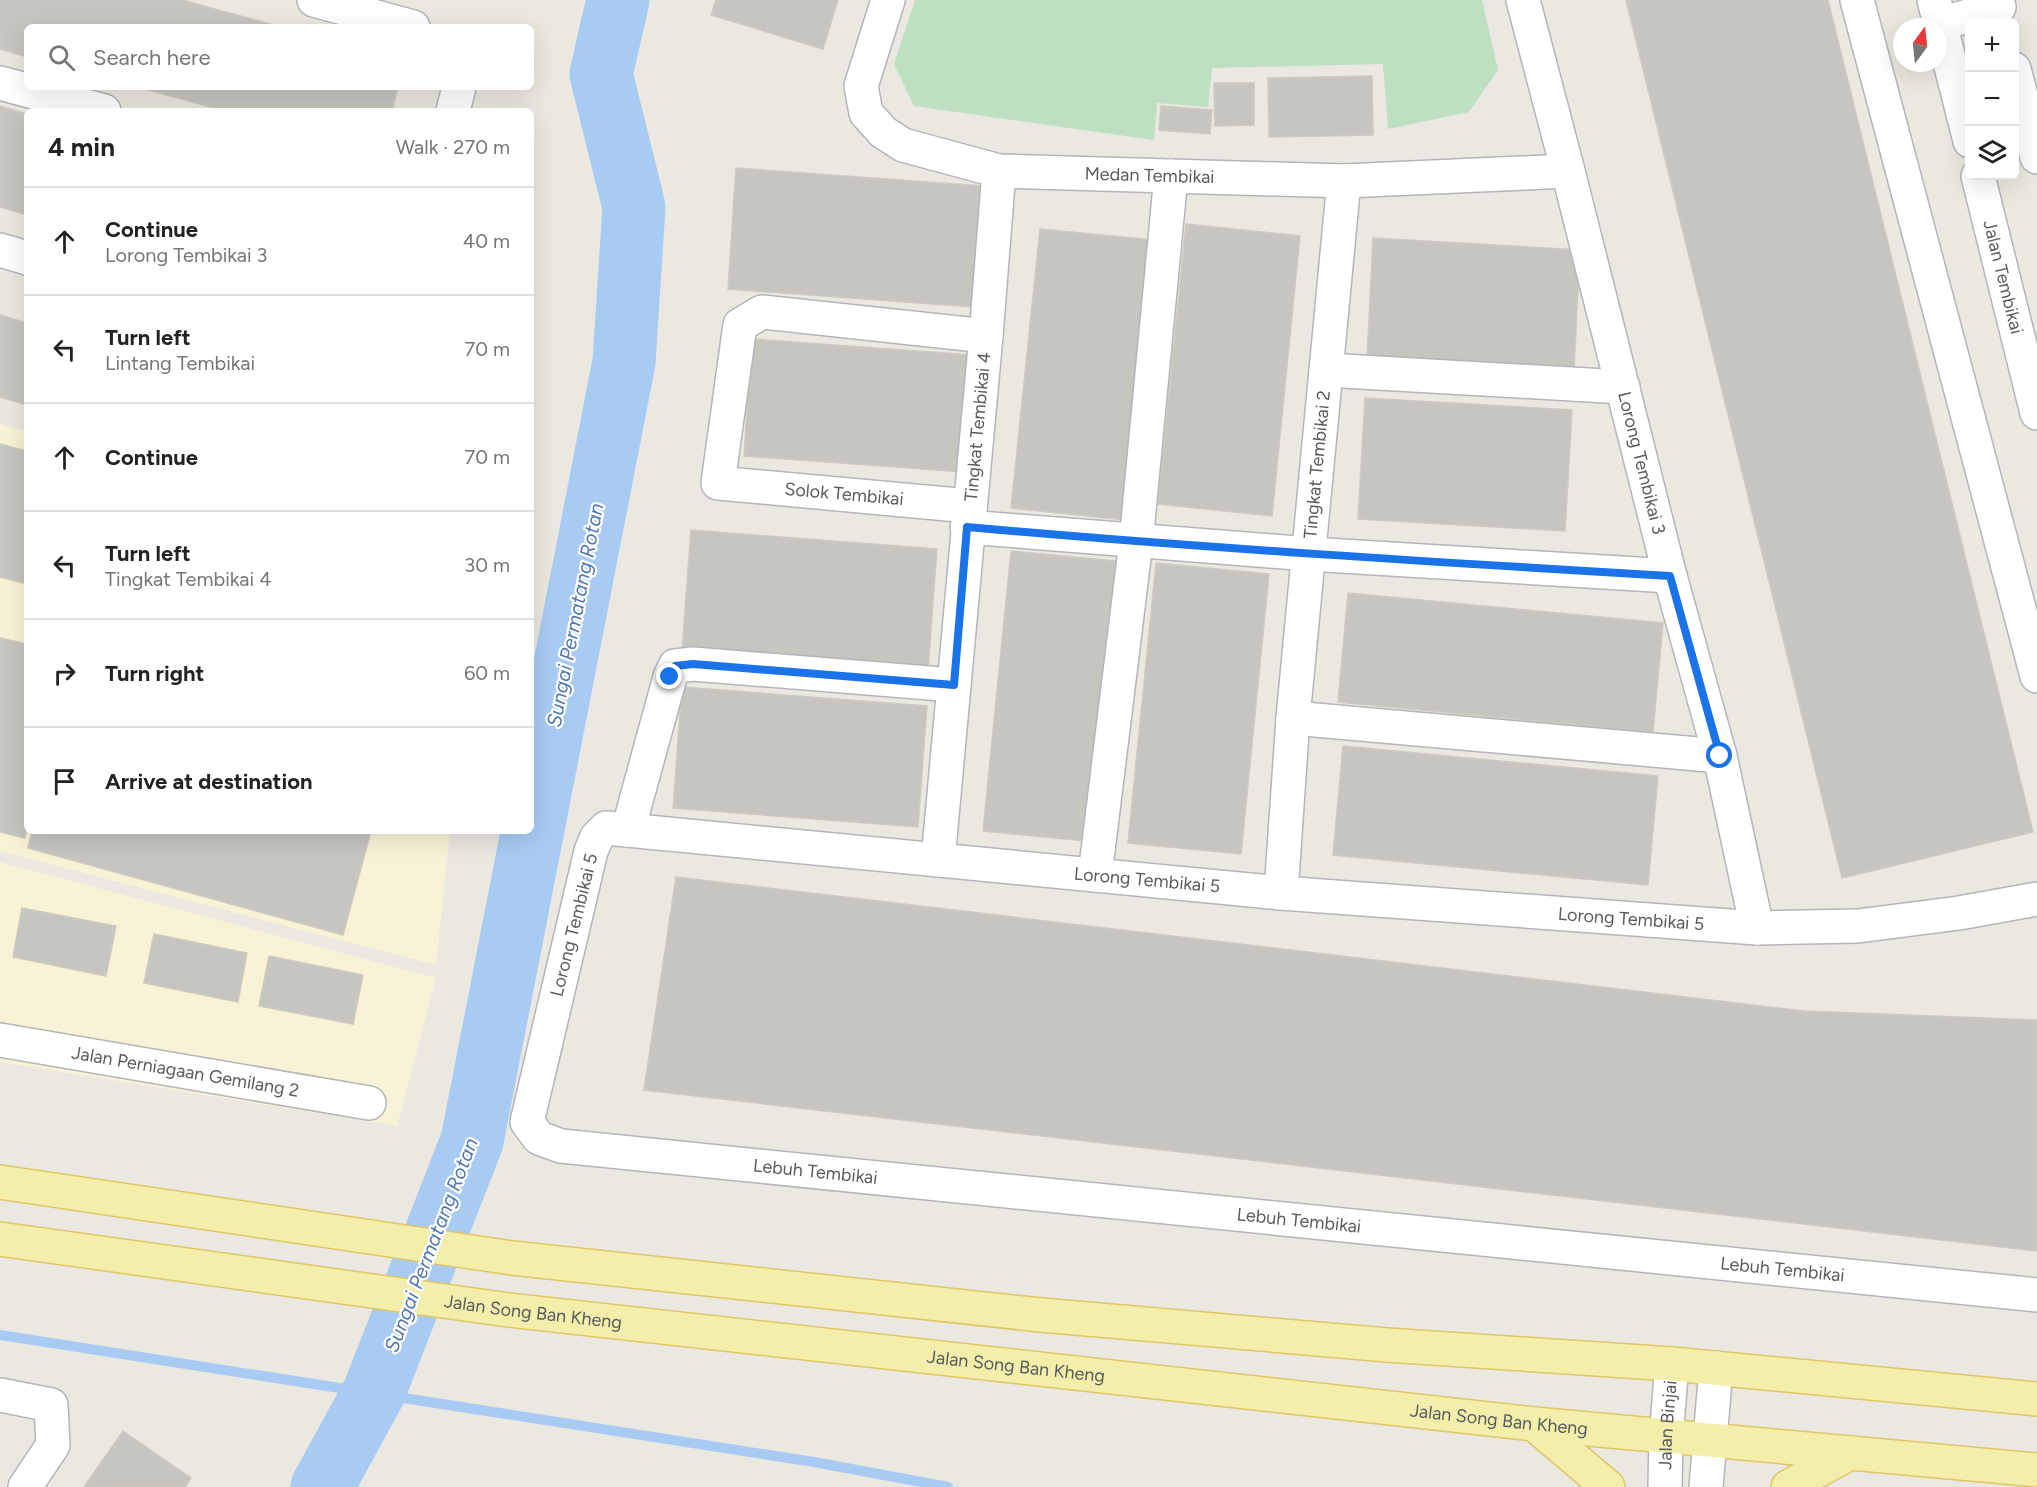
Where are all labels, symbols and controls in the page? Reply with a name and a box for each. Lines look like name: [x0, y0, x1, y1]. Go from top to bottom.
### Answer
north arrow: [1893, 18, 1947, 72]
map controls: [1965, 18, 2019, 180]
button: +: [1965, 18, 2019, 72]
search box: [24, 24, 534, 90]
icon: search: [45, 41, 78, 74]
text: Search here: [93, 44, 211, 71]
button: −: [1965, 72, 2019, 126]
button: layers: [1965, 126, 2019, 180]
text: 4 min: [48, 131, 115, 163]
text: Walk · 270 m: [396, 135, 510, 159]
street label: Medan Tembikai: [1084, 162, 1215, 188]
text: Continue: [105, 216, 198, 243]
street label: Jalan Tembikai: [1978, 218, 2028, 336]
icon: ahead: [48, 225, 81, 258]
text: 40 m: [463, 229, 510, 253]
text: Lorong Tembikai 3: [105, 243, 267, 267]
text: Turn left: [105, 324, 191, 351]
icon: left: [48, 333, 81, 366]
text: 70 m: [464, 337, 510, 361]
text: Lintang Tembikai: [105, 351, 255, 375]
street label: Tingkat Tembikai 4: [960, 351, 995, 503]
street label: Tingkat Tembikai 2: [1299, 389, 1335, 540]
street label: Lorong Tembikai 3: [1613, 389, 1670, 537]
icon: ahead: [48, 441, 81, 474]
text: Continue: [105, 444, 198, 471]
text: 70 m: [464, 445, 510, 469]
street label: Solok Tembikai: [783, 478, 905, 510]
water label: Sungai Permatang Rotan: [542, 501, 608, 729]
text: Turn left: [105, 540, 191, 567]
icon: left: [48, 549, 81, 582]
text: 30 m: [464, 553, 510, 577]
text: Tingkat Tembikai 4: [105, 567, 272, 591]
icon: right: [48, 657, 81, 690]
text: Turn right: [105, 660, 204, 687]
text: 60 m: [464, 661, 510, 685]
route end: [656, 663, 682, 689]
route start: [1706, 742, 1732, 768]
icon: arrive: [48, 765, 81, 798]
text: Arrive at destination: [105, 768, 313, 795]
street label: Lorong Tembikai 5: [546, 851, 602, 999]
street label: Lorong Tembikai 5: [1073, 863, 1221, 897]
street label: Lorong Tembikai 5: [1557, 903, 1705, 935]
street label: Jalan Perniagaan Gemilang 2: [70, 1041, 301, 1102]
water label: Sungai Permatang Rotan: [379, 1135, 483, 1355]
street label: Lebuh Tembikai: [752, 1154, 879, 1189]
street label: Lebuh Tembikai: [1236, 1203, 1362, 1238]
street label: Lebuh Tembikai: [1719, 1252, 1846, 1287]
street label: Jalan Song Ban Kheng: [443, 1290, 623, 1334]
street label: Jalan Song Ban Kheng: [926, 1346, 1106, 1387]
street label: Jalan Binjai: [1654, 1380, 1682, 1470]
street label: Jalan Song Ban Kheng: [1409, 1399, 1589, 1440]

